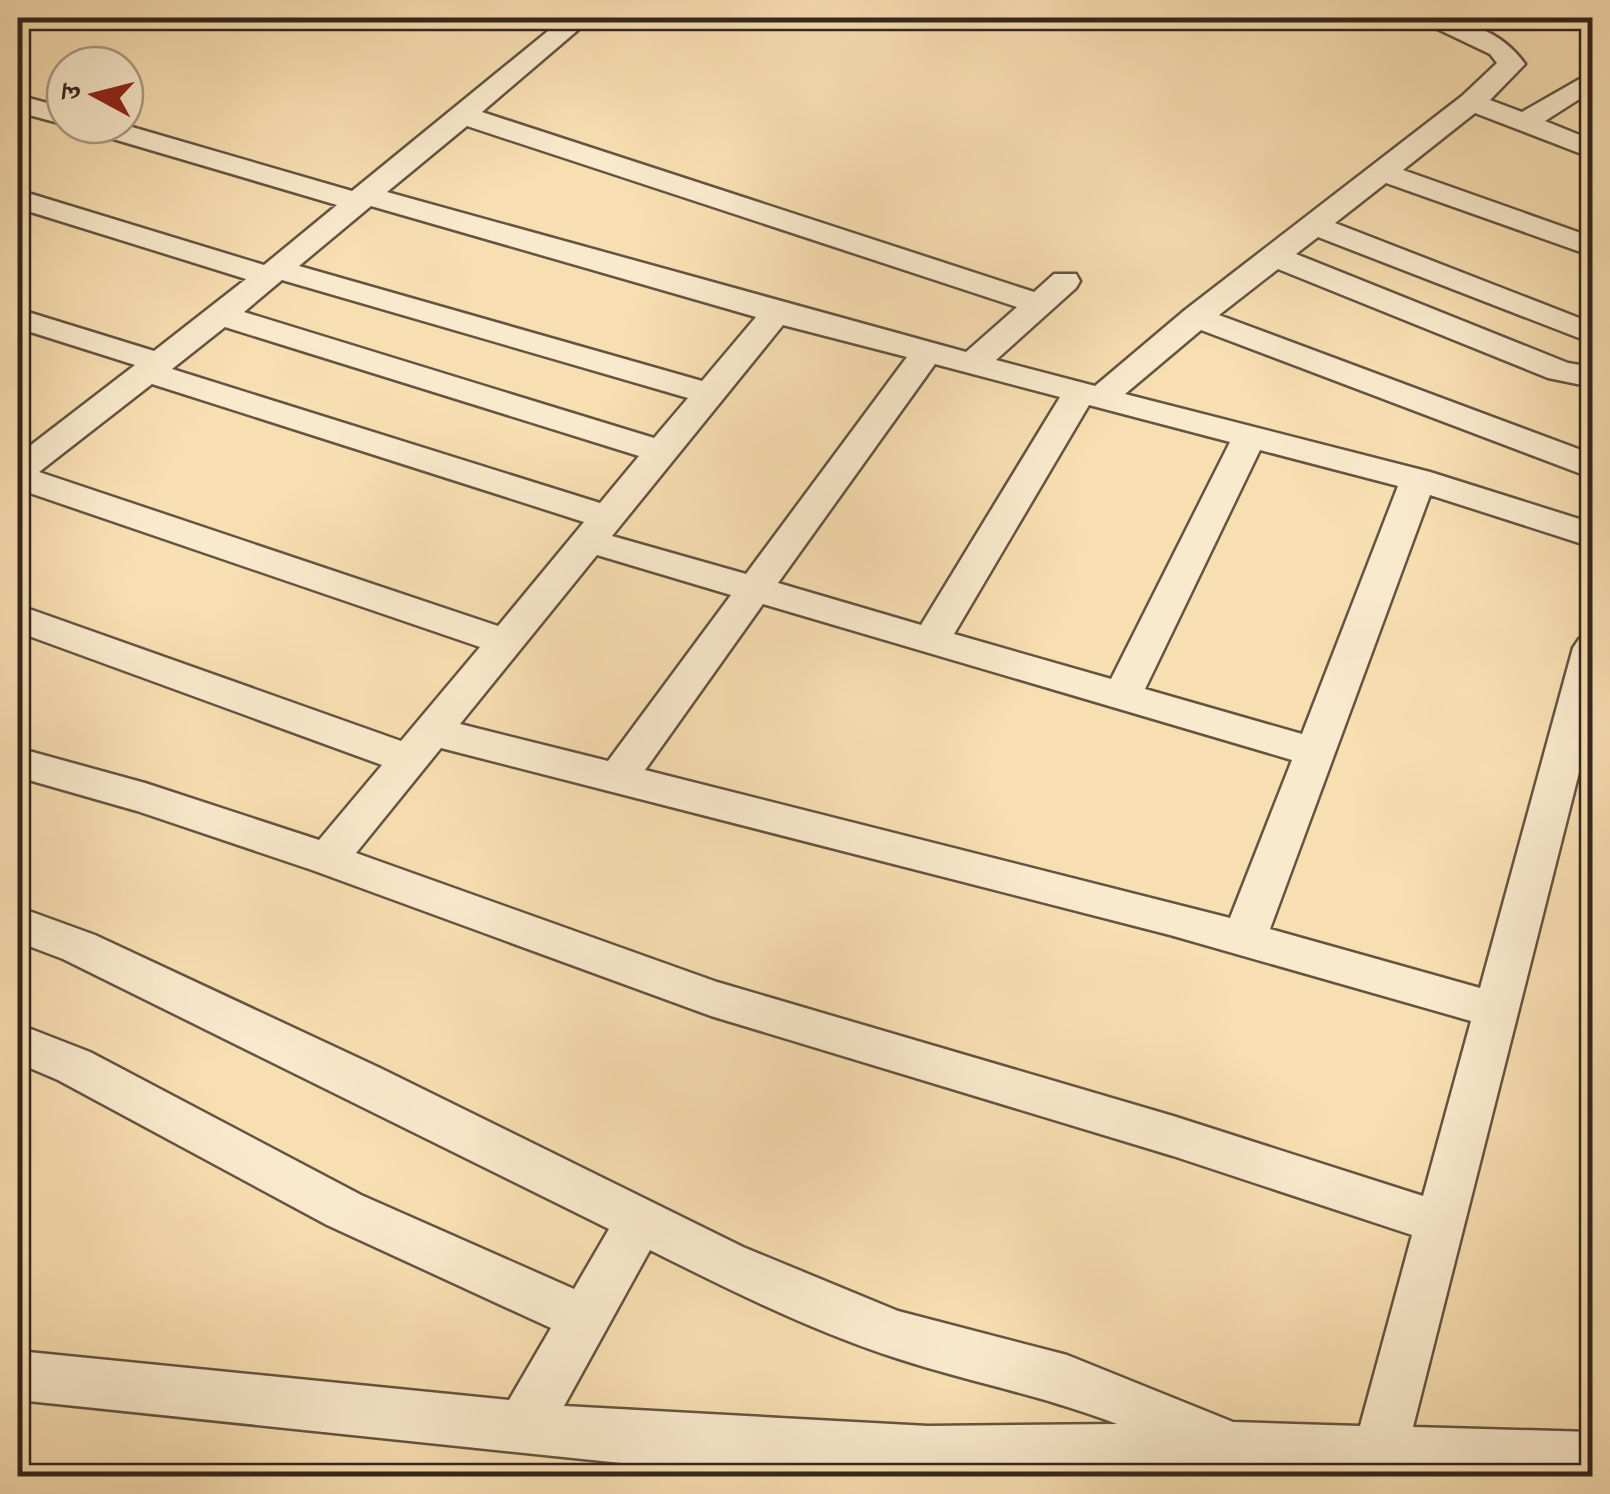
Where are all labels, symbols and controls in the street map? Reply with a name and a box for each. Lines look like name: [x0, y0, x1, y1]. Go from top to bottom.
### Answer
north arrow: [45, 45, 145, 145]
text: उ: [51, 81, 91, 103]

